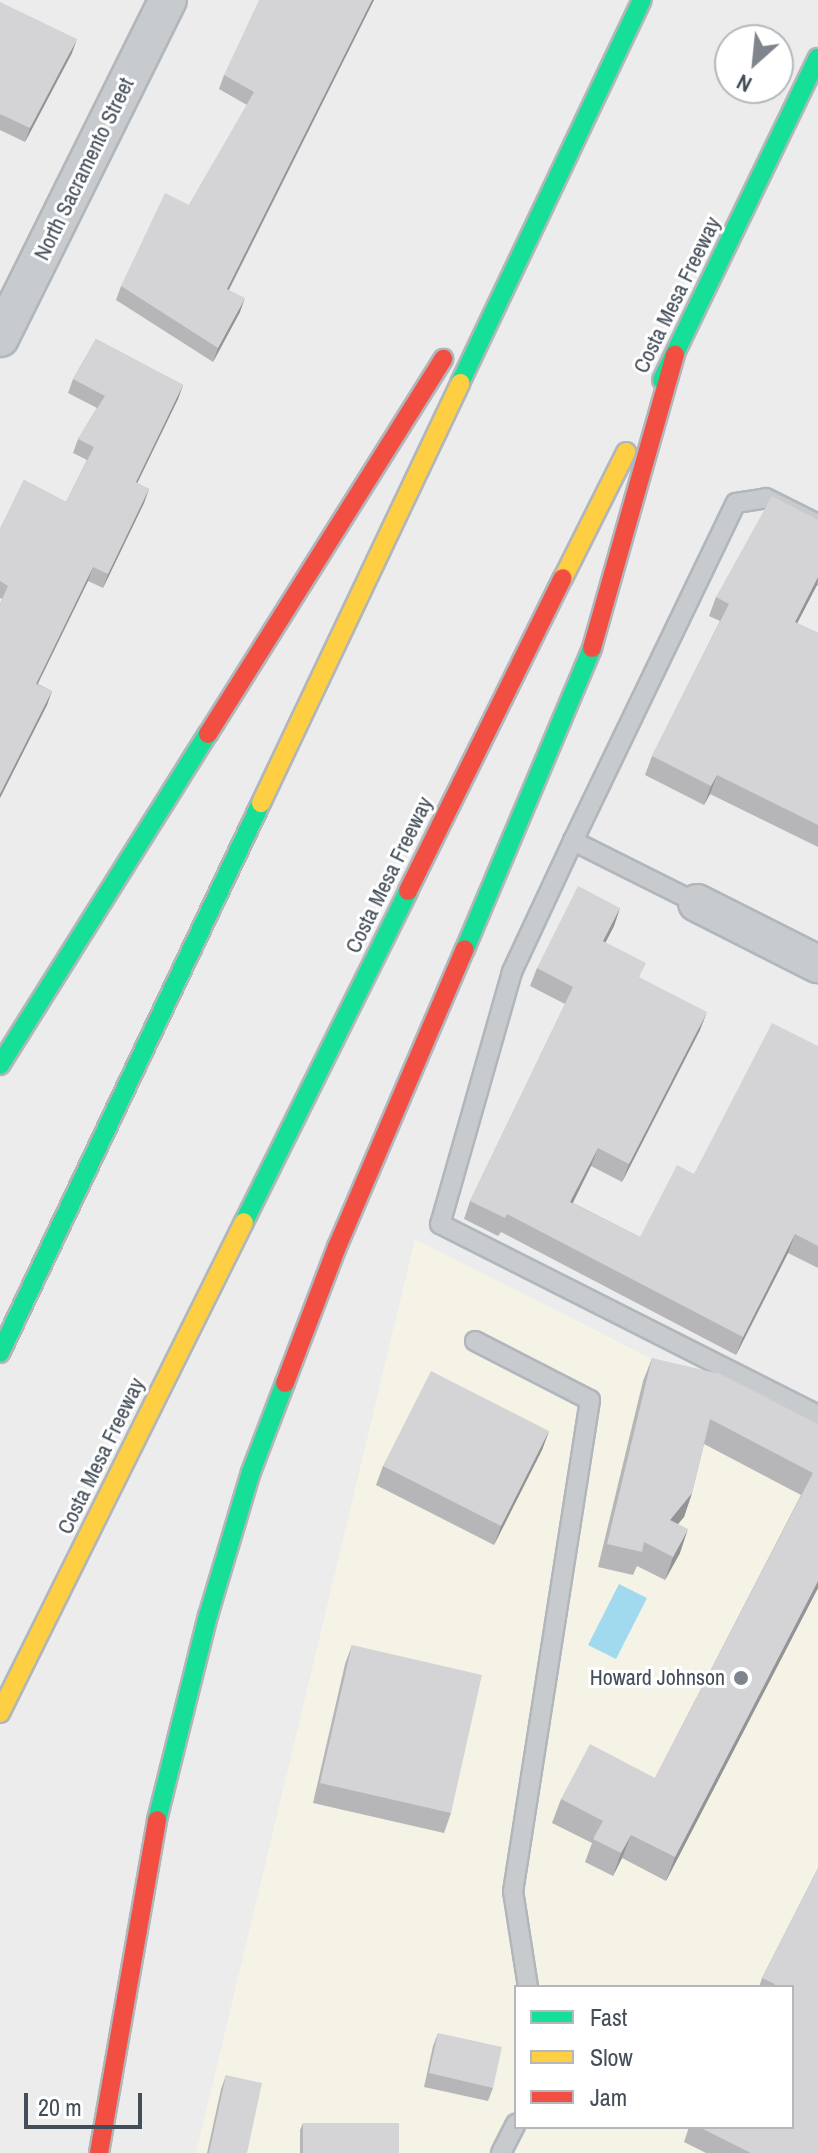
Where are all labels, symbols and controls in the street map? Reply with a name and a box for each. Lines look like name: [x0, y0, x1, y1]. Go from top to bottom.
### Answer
north arrow: [714, 24, 794, 104]
text: N: [731, 67, 757, 100]
street label: North Sacramento Street: [28, 74, 140, 264]
street label: Costa Mesa Freeway: [628, 213, 726, 377]
street label: Costa Mesa Freeway: [340, 793, 438, 957]
street label: Costa Mesa Freeway: [52, 1374, 150, 1538]
place label: Howard Johnson: [590, 1665, 725, 1691]
marker: Howard Johnson: [732, 1669, 750, 1687]
legend: [514, 1985, 794, 2129]
text: Fast: [590, 2001, 627, 2033]
text: Slow: [590, 2041, 633, 2073]
scale bar: [28, 2077, 146, 2127]
text: Jam: [590, 2081, 627, 2113]
text: 20 m: [38, 2091, 82, 2123]

